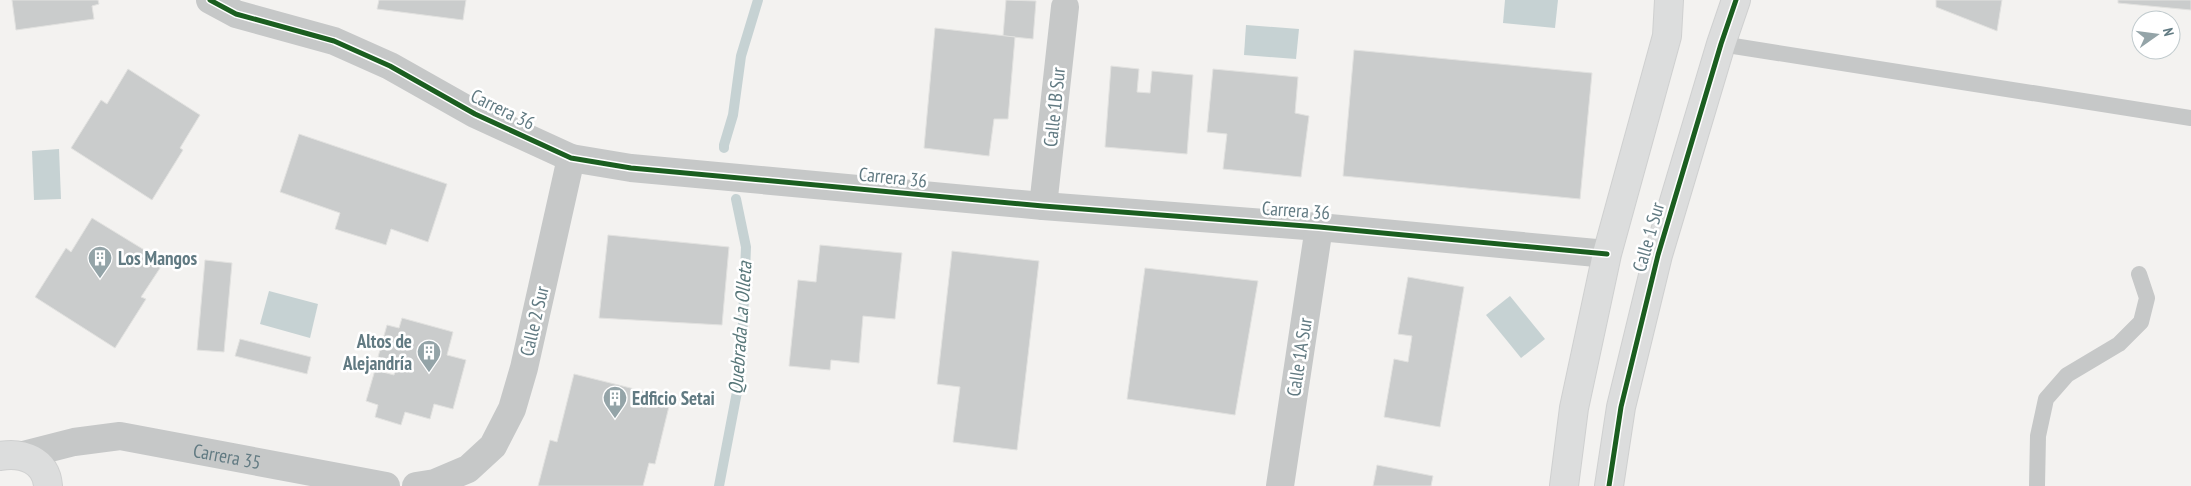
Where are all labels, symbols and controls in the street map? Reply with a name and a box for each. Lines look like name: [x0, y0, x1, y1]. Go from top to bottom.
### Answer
north arrow: [2131, 10, 2181, 60]
text: N: [2159, 26, 2178, 38]
street label: Calle 1B Sur: [1038, 65, 1070, 148]
street label: Carrera 36: [467, 83, 539, 135]
street label: Carrera 36: [858, 161, 928, 193]
street label: Carrera 36: [1261, 196, 1331, 224]
street label: Calle 1 Sur: [1627, 199, 1670, 274]
building icon: Los Mangos: [87, 245, 113, 279]
place label: Los Mangos: [118, 246, 197, 270]
water label: Quebrada La Olleta: [722, 260, 758, 395]
street label: Calle 2 Sur: [514, 283, 554, 358]
street label: Calle 1A Sur: [1281, 315, 1317, 398]
place label: Altos de Alejandría: [342, 329, 412, 375]
building icon: Altos de Alejandría: [416, 339, 442, 373]
building icon: Edficio Setai: [602, 385, 628, 419]
place label: Edficio Setai: [632, 386, 715, 410]
street label: Carrera 35: [191, 438, 263, 474]

